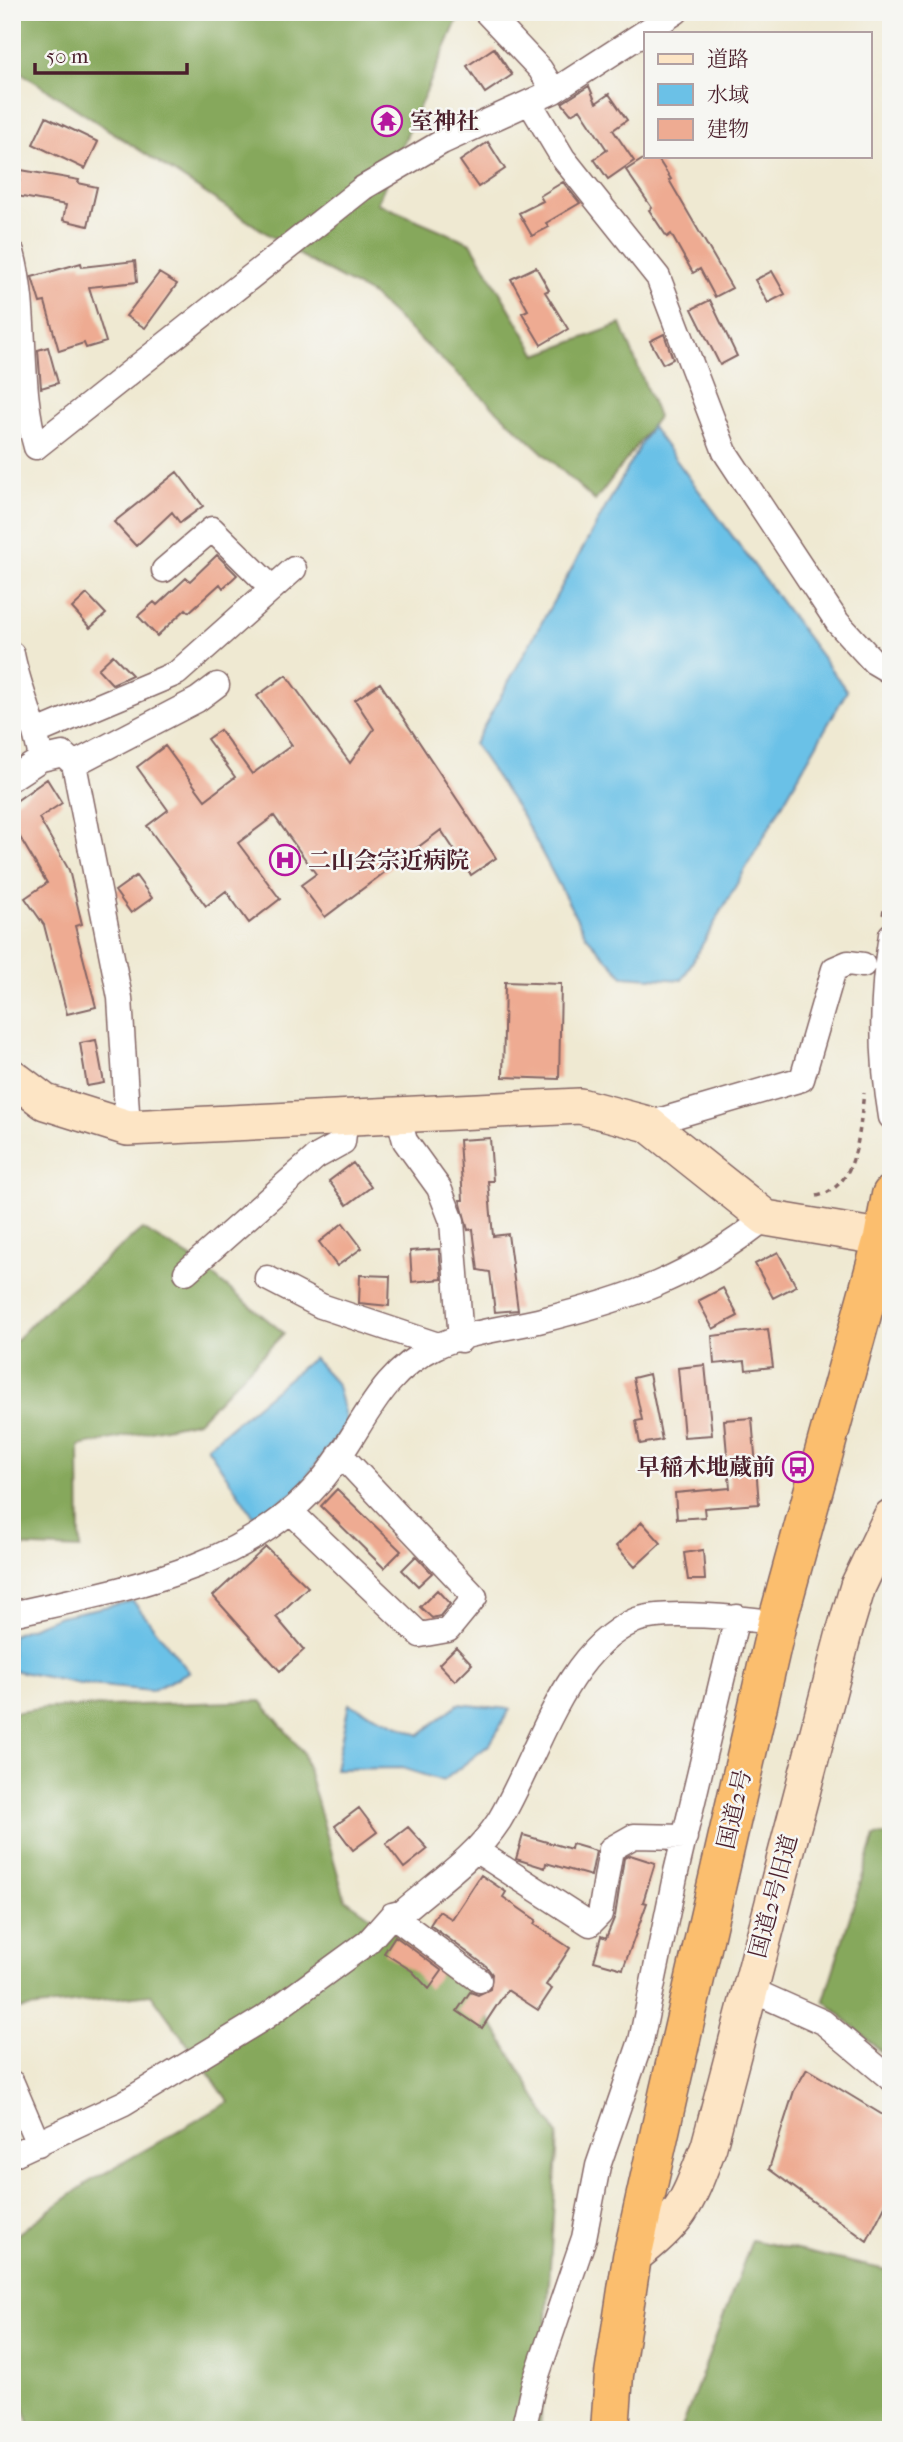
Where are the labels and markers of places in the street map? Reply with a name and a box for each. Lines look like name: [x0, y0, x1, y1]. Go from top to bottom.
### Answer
temple icon: 室神社: [370, 104, 404, 138]
place label: 室神社: [410, 108, 479, 135]
hospital icon: 二山会宗近病院: [268, 843, 302, 877]
place label: 二山会宗近病院: [308, 847, 469, 874]
bus stop icon: 早稲木地蔵前: [781, 1450, 815, 1484]
place label: 早稲木地蔵前: [637, 1454, 775, 1481]

